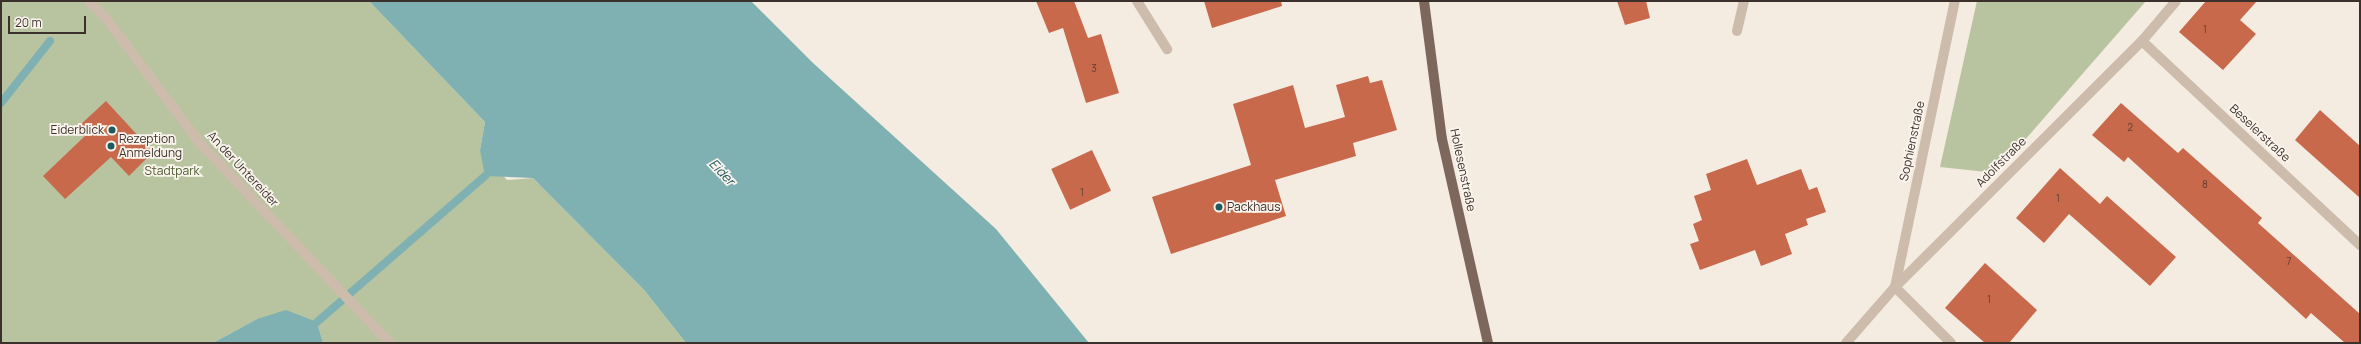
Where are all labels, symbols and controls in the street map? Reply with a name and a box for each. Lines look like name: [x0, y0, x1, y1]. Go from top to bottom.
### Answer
scale bar: [10, 8, 88, 34]
text: 20 m: [15, 14, 42, 31]
house number: 1: [2203, 24, 2207, 36]
house number: 3: [1091, 63, 1097, 75]
street label: Sophienstraße: [1896, 100, 1928, 182]
street label: Beselerstraße: [2227, 101, 2293, 165]
house number: 2: [2127, 122, 2133, 134]
place label: Eiderblick: [51, 123, 104, 137]
marker: Eiderblick: [107, 125, 117, 135]
street label: Hollesenstraße: [1447, 127, 1479, 213]
street label: An der Untereider: [204, 128, 282, 210]
place label: Rezeption Anmeldung: [119, 132, 182, 160]
street label: Adolfstraße: [1973, 134, 2029, 190]
marker: Rezeption Anmeldung: [106, 141, 116, 151]
water label: Eider: [706, 156, 738, 188]
park label: Stadtpark: [145, 164, 199, 178]
house number: 8: [2202, 179, 2208, 191]
house number: 1: [1080, 187, 1084, 199]
house number: 1: [2056, 193, 2060, 205]
place label: Packhaus: [1227, 200, 1280, 214]
marker: Packhaus: [1214, 202, 1224, 212]
house number: 7: [2286, 256, 2292, 268]
house number: 1: [1987, 294, 1991, 306]

